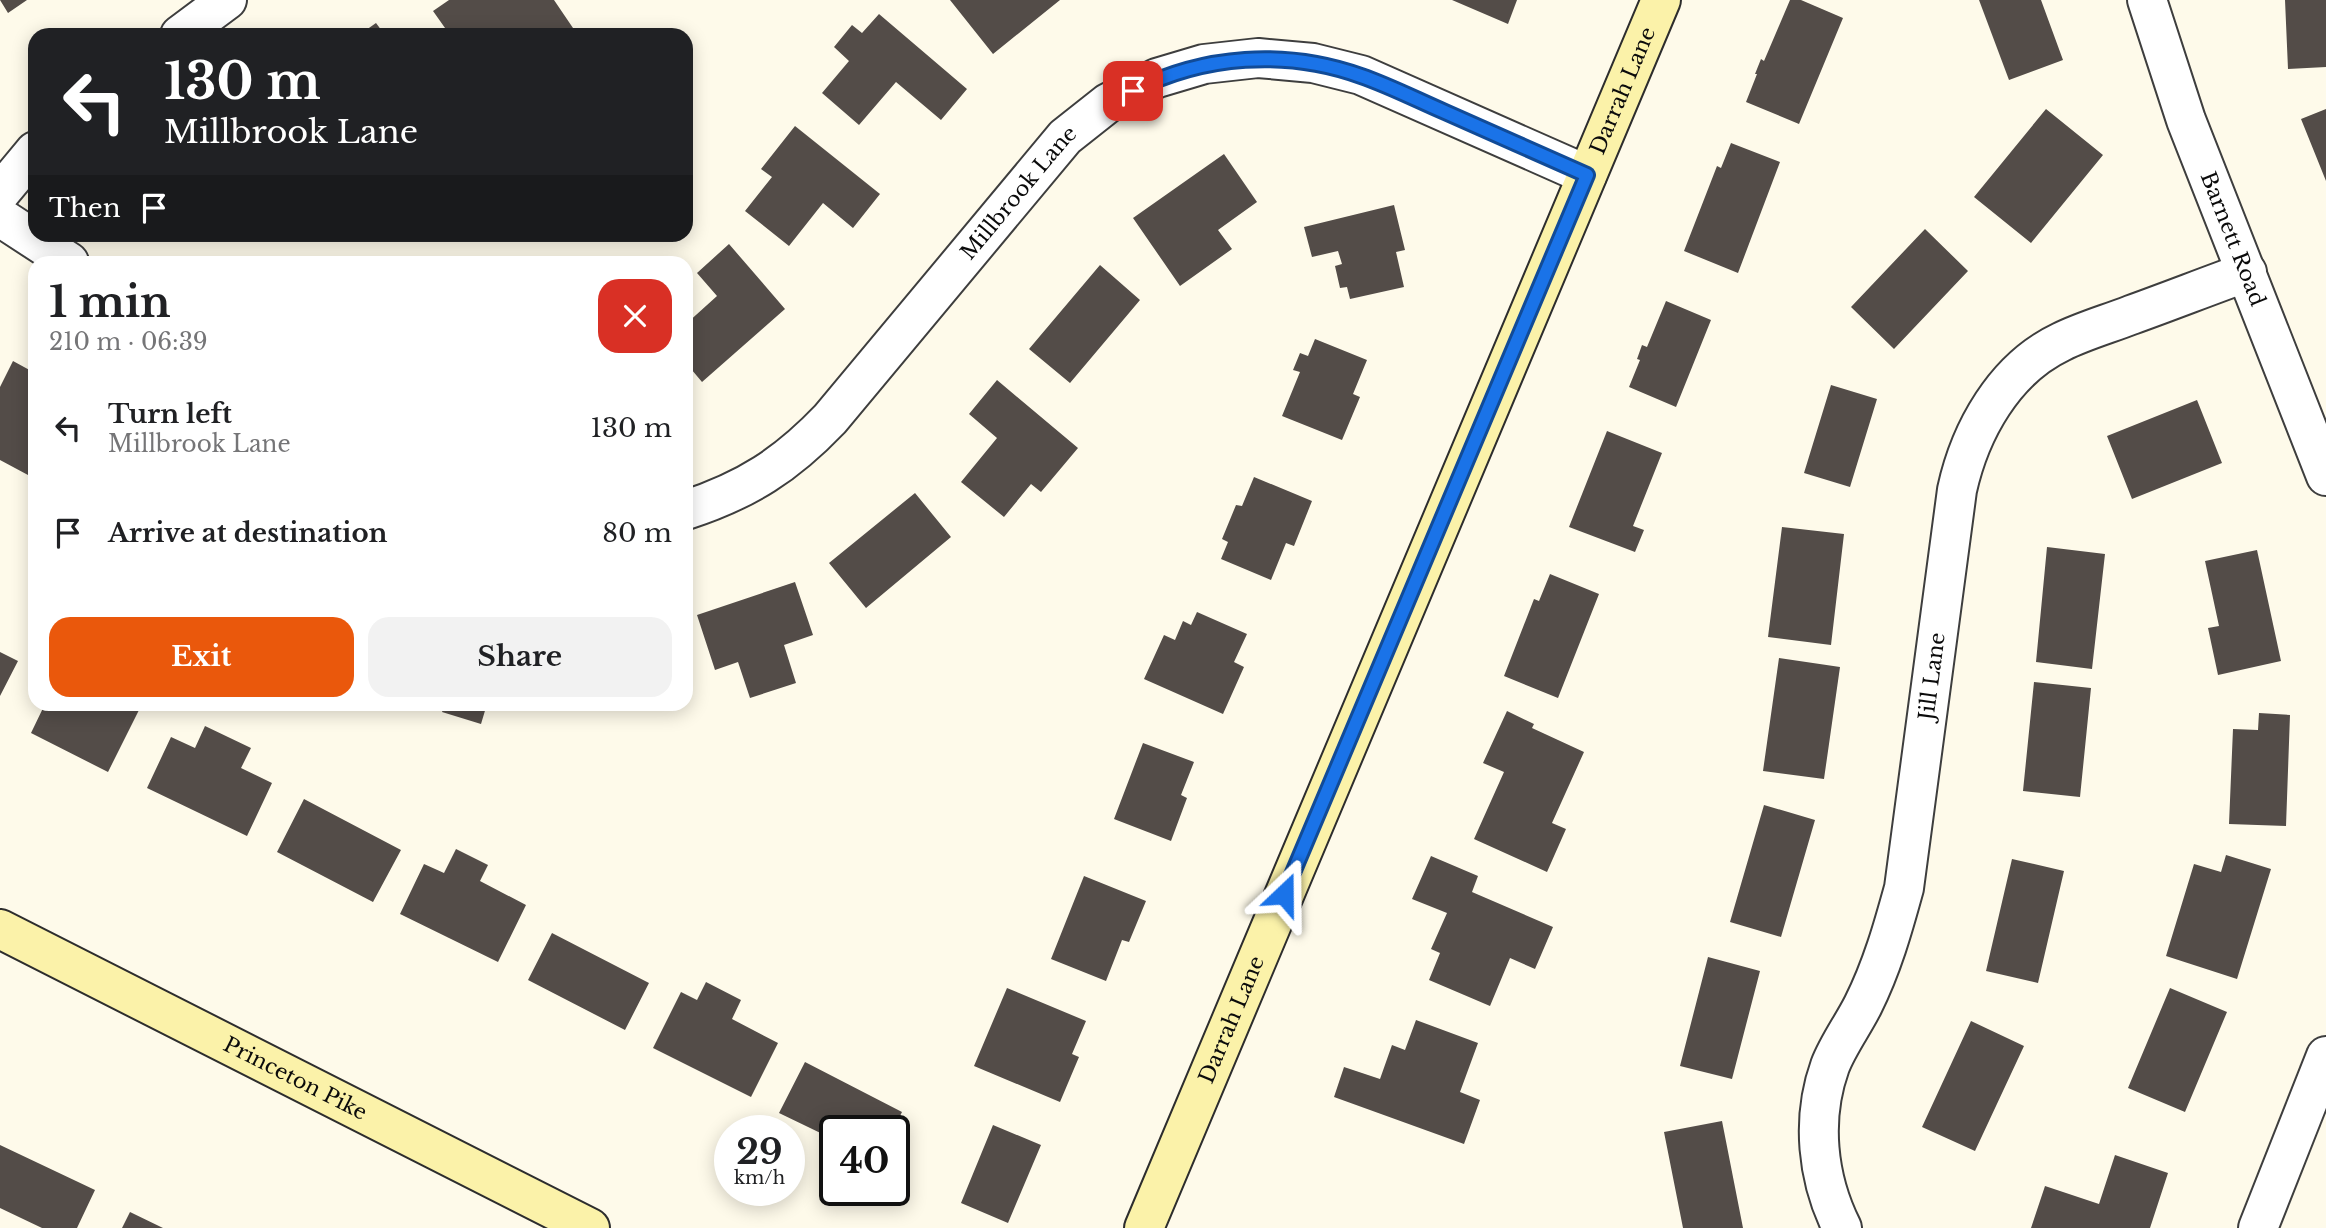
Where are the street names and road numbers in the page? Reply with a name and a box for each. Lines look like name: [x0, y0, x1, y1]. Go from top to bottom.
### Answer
street label: Darrah Lane: [1585, 23, 1661, 158]
street label: Millbrook Lane: [955, 120, 1082, 265]
street label: Barnett Road: [2195, 168, 2271, 310]
street label: Jill Lane: [1913, 631, 1951, 725]
street label: Darrah Lane: [1193, 952, 1270, 1087]
street label: Princeton Pike: [219, 1031, 371, 1126]

